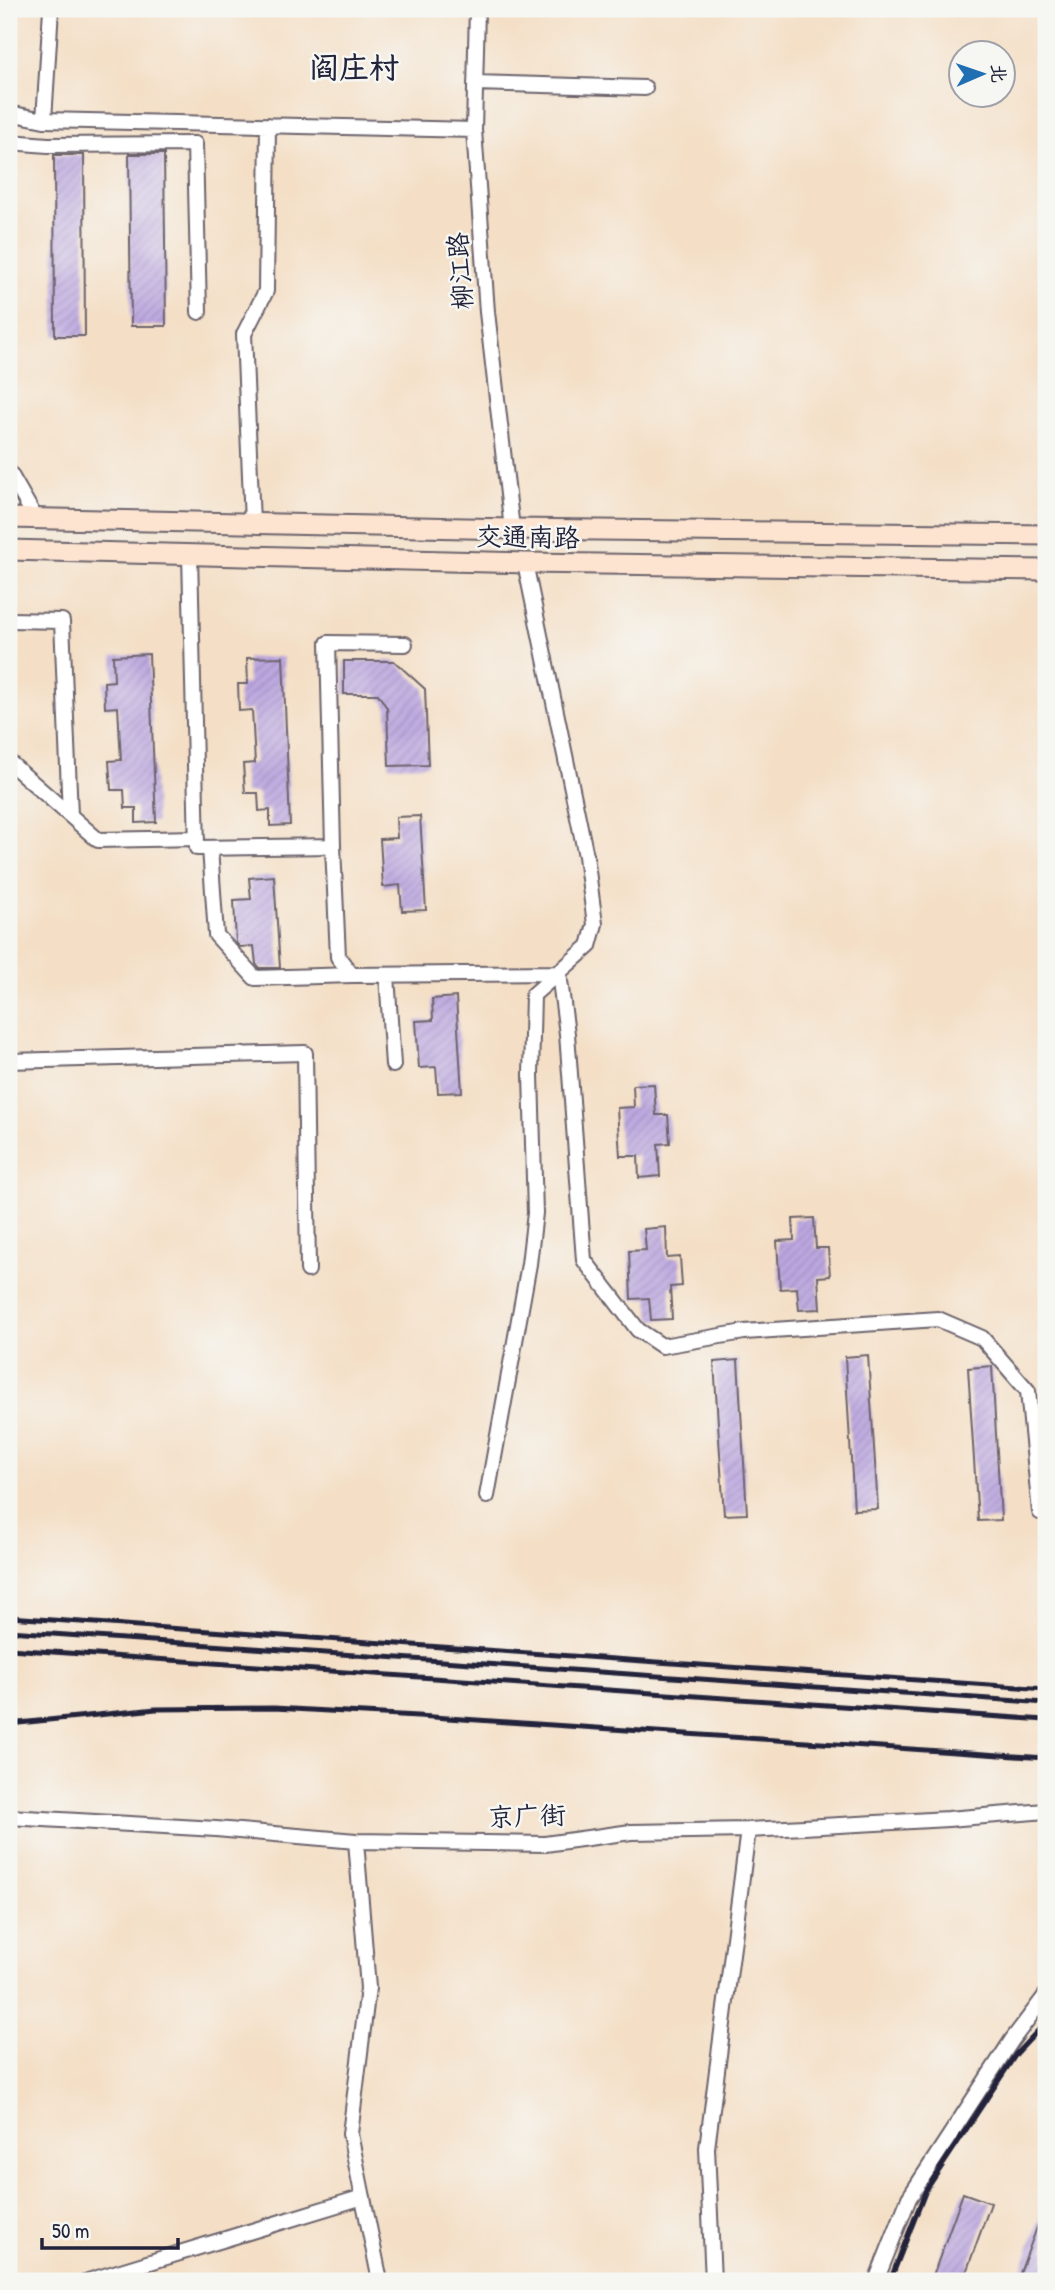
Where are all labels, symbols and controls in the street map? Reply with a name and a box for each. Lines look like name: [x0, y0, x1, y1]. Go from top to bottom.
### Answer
north arrow: [946, 38, 1016, 108]
district label: 阎庄村: [309, 47, 399, 87]
text: 北: [986, 63, 1012, 83]
street label: 柳江路: [439, 231, 480, 311]
street label: 交通南路: [476, 518, 580, 555]
street label: 京广街: [487, 1797, 567, 1834]
scale bar: [42, 2206, 178, 2250]
text: 50 m: [52, 2216, 89, 2245]

